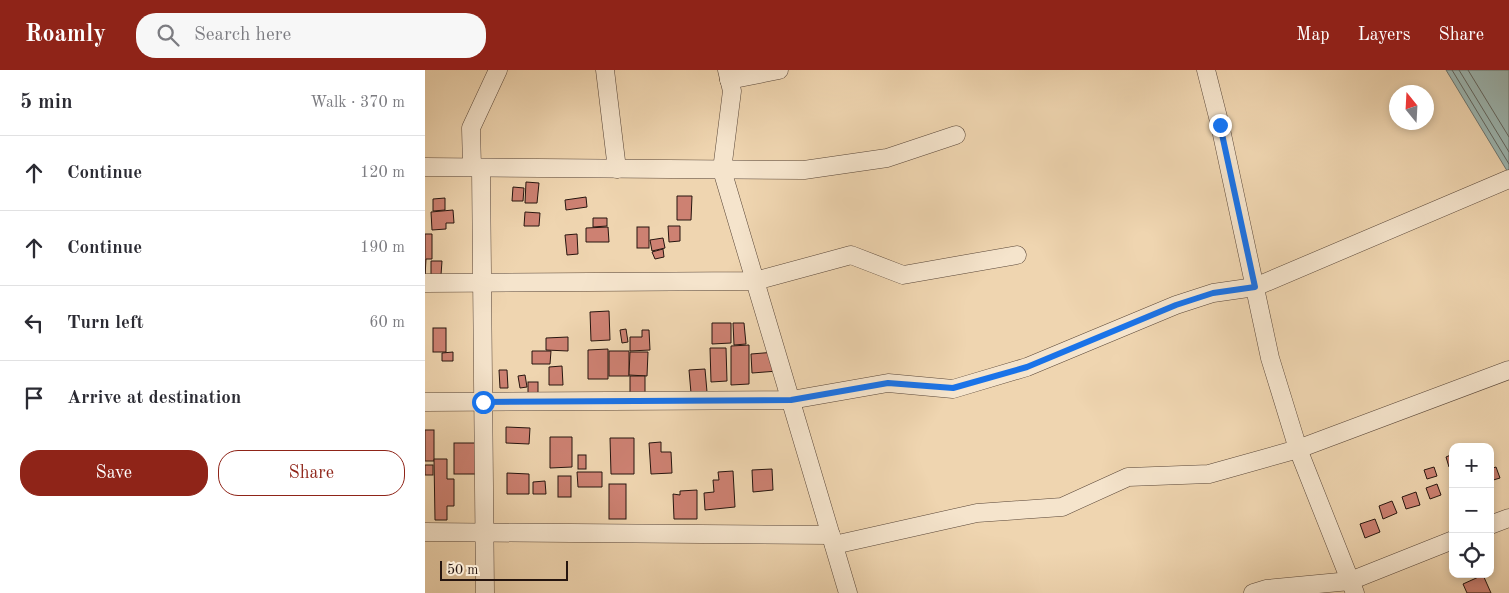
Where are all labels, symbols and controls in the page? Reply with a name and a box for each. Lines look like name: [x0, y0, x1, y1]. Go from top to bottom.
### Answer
search box: [136, 13, 486, 58]
icon: search: [154, 21, 182, 49]
text: Roamly: [25, 23, 106, 47]
text: Search here: [194, 26, 291, 45]
text: Map: [1296, 26, 1330, 44]
text: Layers: [1358, 26, 1410, 44]
text: Share: [1438, 26, 1484, 44]
north arrow: [1389, 85, 1434, 130]
text: 5 min: [20, 92, 73, 113]
text: Walk · 370 m: [310, 95, 405, 111]
route end: [1209, 114, 1232, 137]
icon: ahead: [20, 159, 48, 187]
text: Continue: [67, 164, 142, 183]
text: 120 m: [360, 165, 405, 181]
icon: ahead: [20, 234, 48, 262]
text: Continue: [67, 239, 142, 258]
text: 190 m: [360, 240, 405, 256]
icon: left: [20, 309, 48, 337]
text: Turn left: [67, 314, 144, 333]
text: 60 m: [369, 315, 405, 331]
icon: arrive: [20, 384, 48, 412]
text: Arrive at destination: [67, 389, 241, 408]
route start: [472, 391, 495, 414]
map controls: [1449, 443, 1494, 578]
button: +: [1449, 443, 1494, 488]
button: Save: [20, 450, 208, 496]
button: Share: [218, 450, 405, 496]
button: −: [1449, 488, 1494, 533]
button: locate: [1449, 533, 1494, 578]
scale bar: [440, 558, 567, 581]
text: 50 m: [447, 563, 478, 577]

